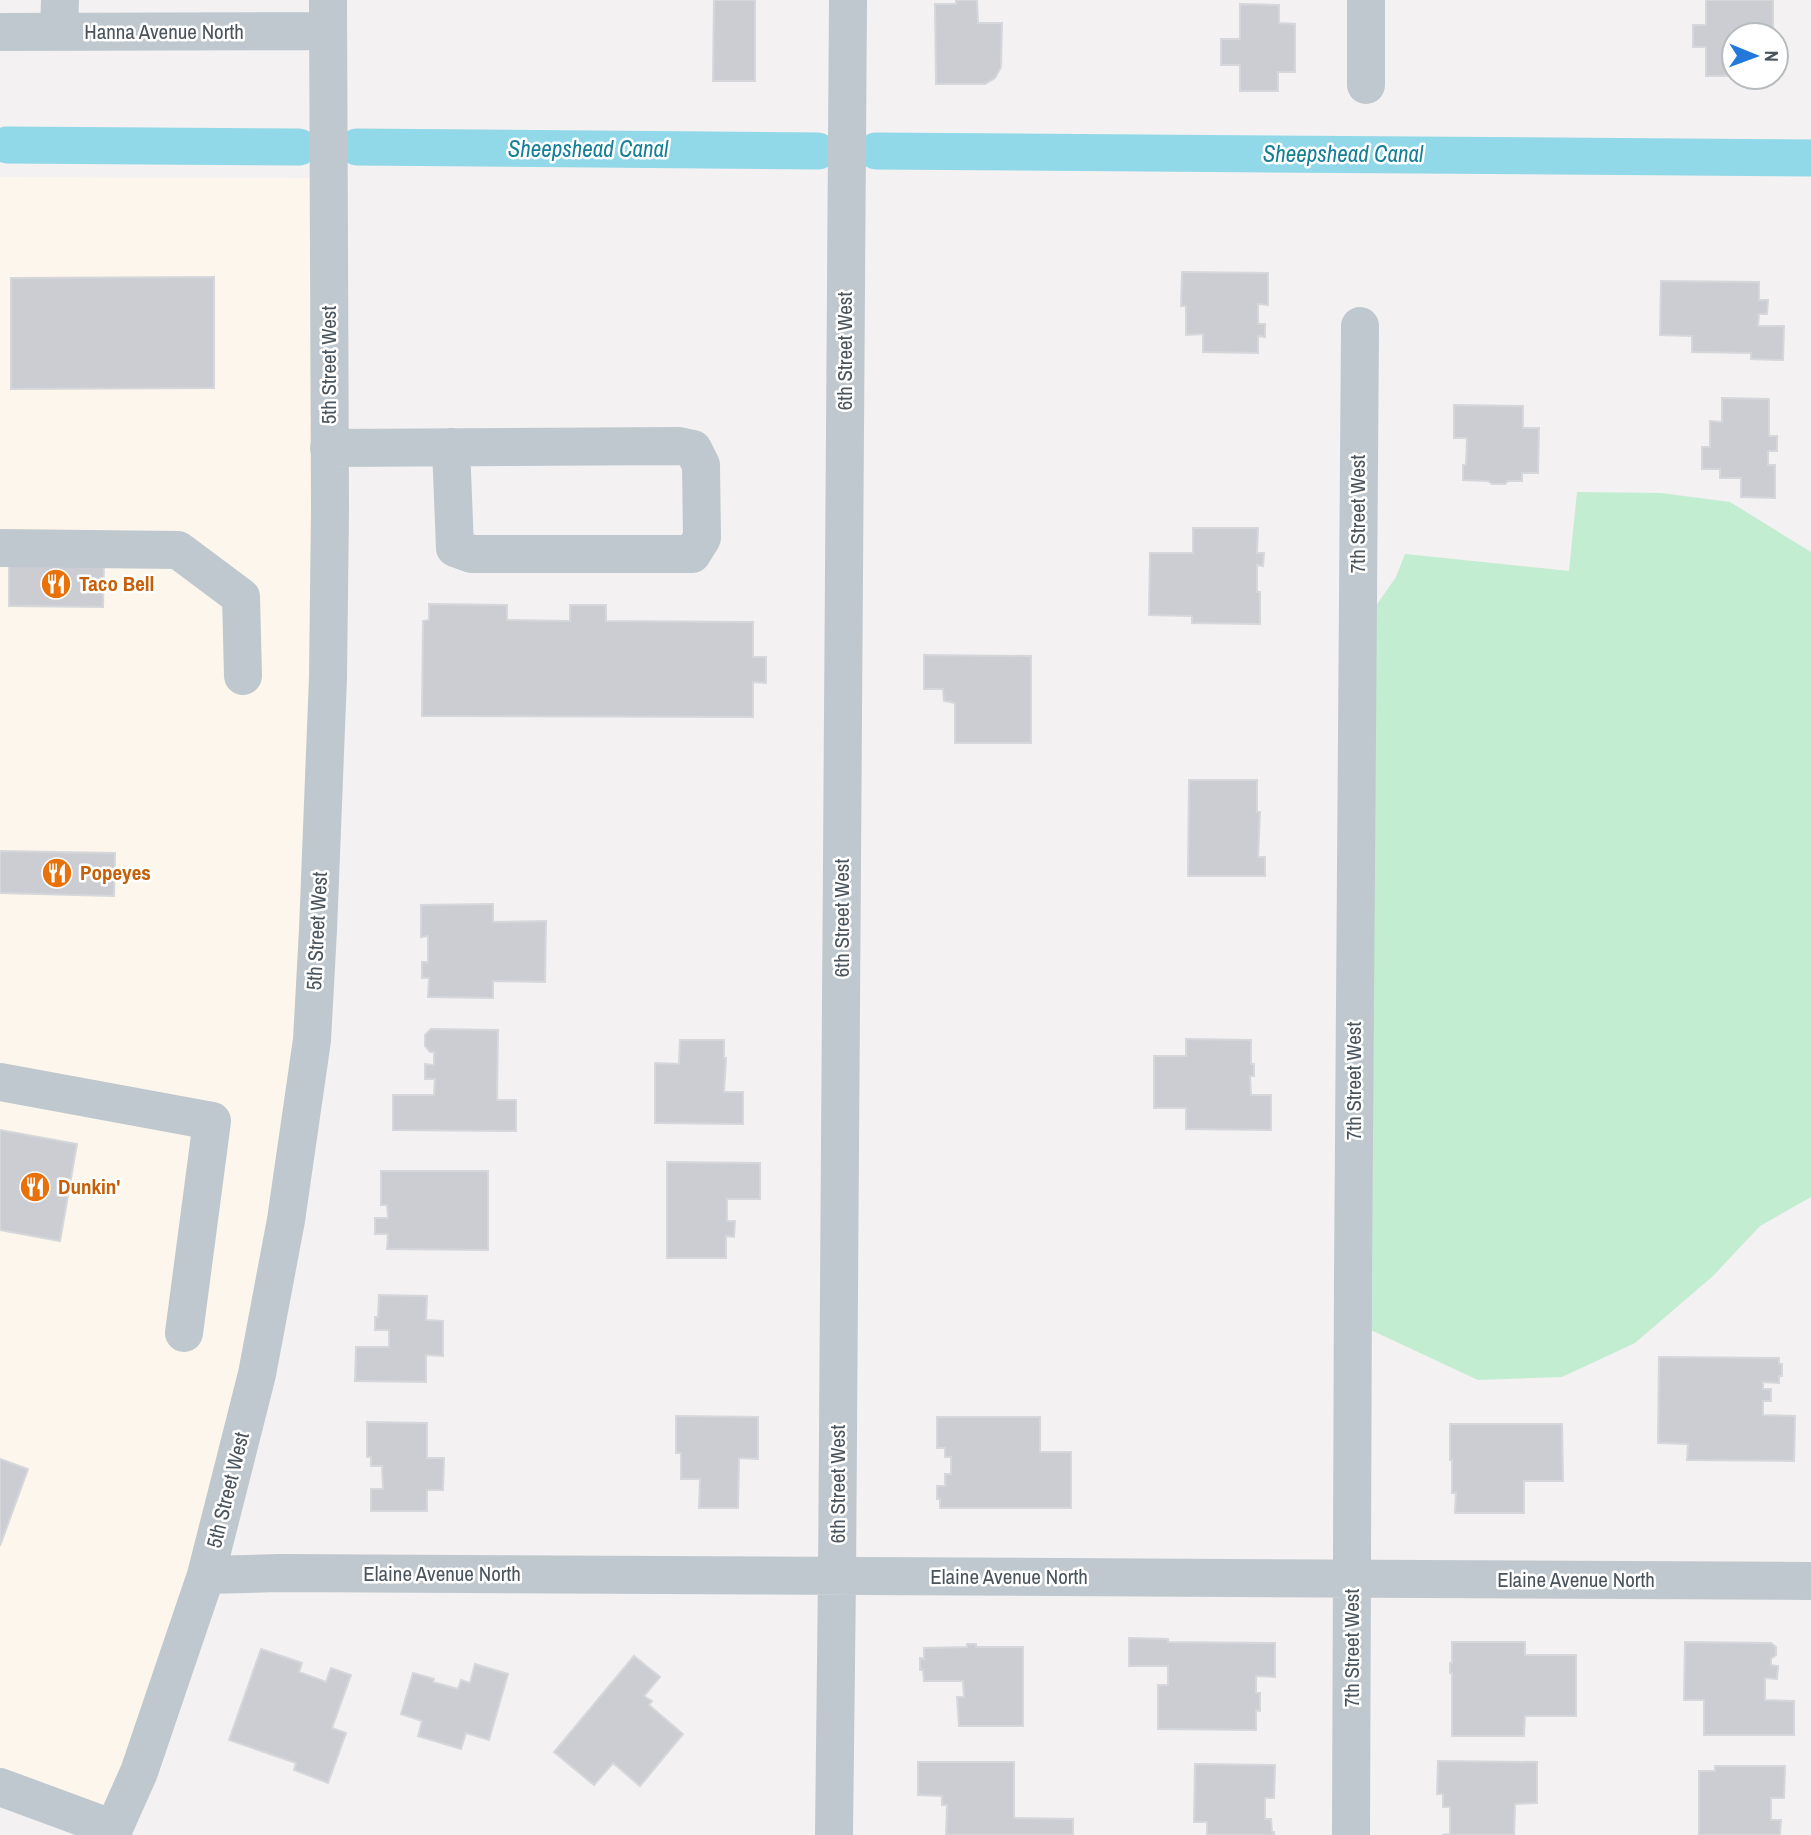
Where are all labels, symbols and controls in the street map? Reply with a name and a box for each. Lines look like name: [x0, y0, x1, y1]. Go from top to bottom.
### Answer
street label: Hanna Avenue North: [84, 17, 244, 46]
north arrow: [1720, 21, 1790, 91]
text: N: [1759, 50, 1785, 62]
water label: Sheepshead Canal: [508, 133, 669, 164]
water label: Sheepshead Canal: [1263, 138, 1424, 169]
street label: 6th Street West: [830, 292, 859, 410]
street label: 5th Street West: [314, 306, 343, 424]
street label: 7th Street West: [1343, 455, 1372, 573]
restaurant icon: Taco Bell: [39, 567, 73, 601]
place label: Taco Bell: [79, 569, 154, 598]
restaurant icon: Popeyes: [40, 856, 74, 890]
place label: Popeyes: [80, 858, 151, 887]
street label: 6th Street West: [827, 859, 856, 977]
street label: 5th Street West: [299, 871, 334, 991]
street label: 7th Street West: [1339, 1022, 1368, 1140]
restaurant icon: Dunkin': [18, 1170, 52, 1204]
place label: Dunkin': [58, 1172, 120, 1201]
street label: 6th Street West: [823, 1425, 852, 1543]
street label: 5th Street West: [199, 1429, 256, 1551]
street label: Elaine Avenue North: [363, 1559, 521, 1588]
street label: Elaine Avenue North: [930, 1562, 1088, 1591]
street label: Elaine Avenue North: [1497, 1565, 1655, 1594]
street label: 7th Street West: [1337, 1589, 1366, 1707]

